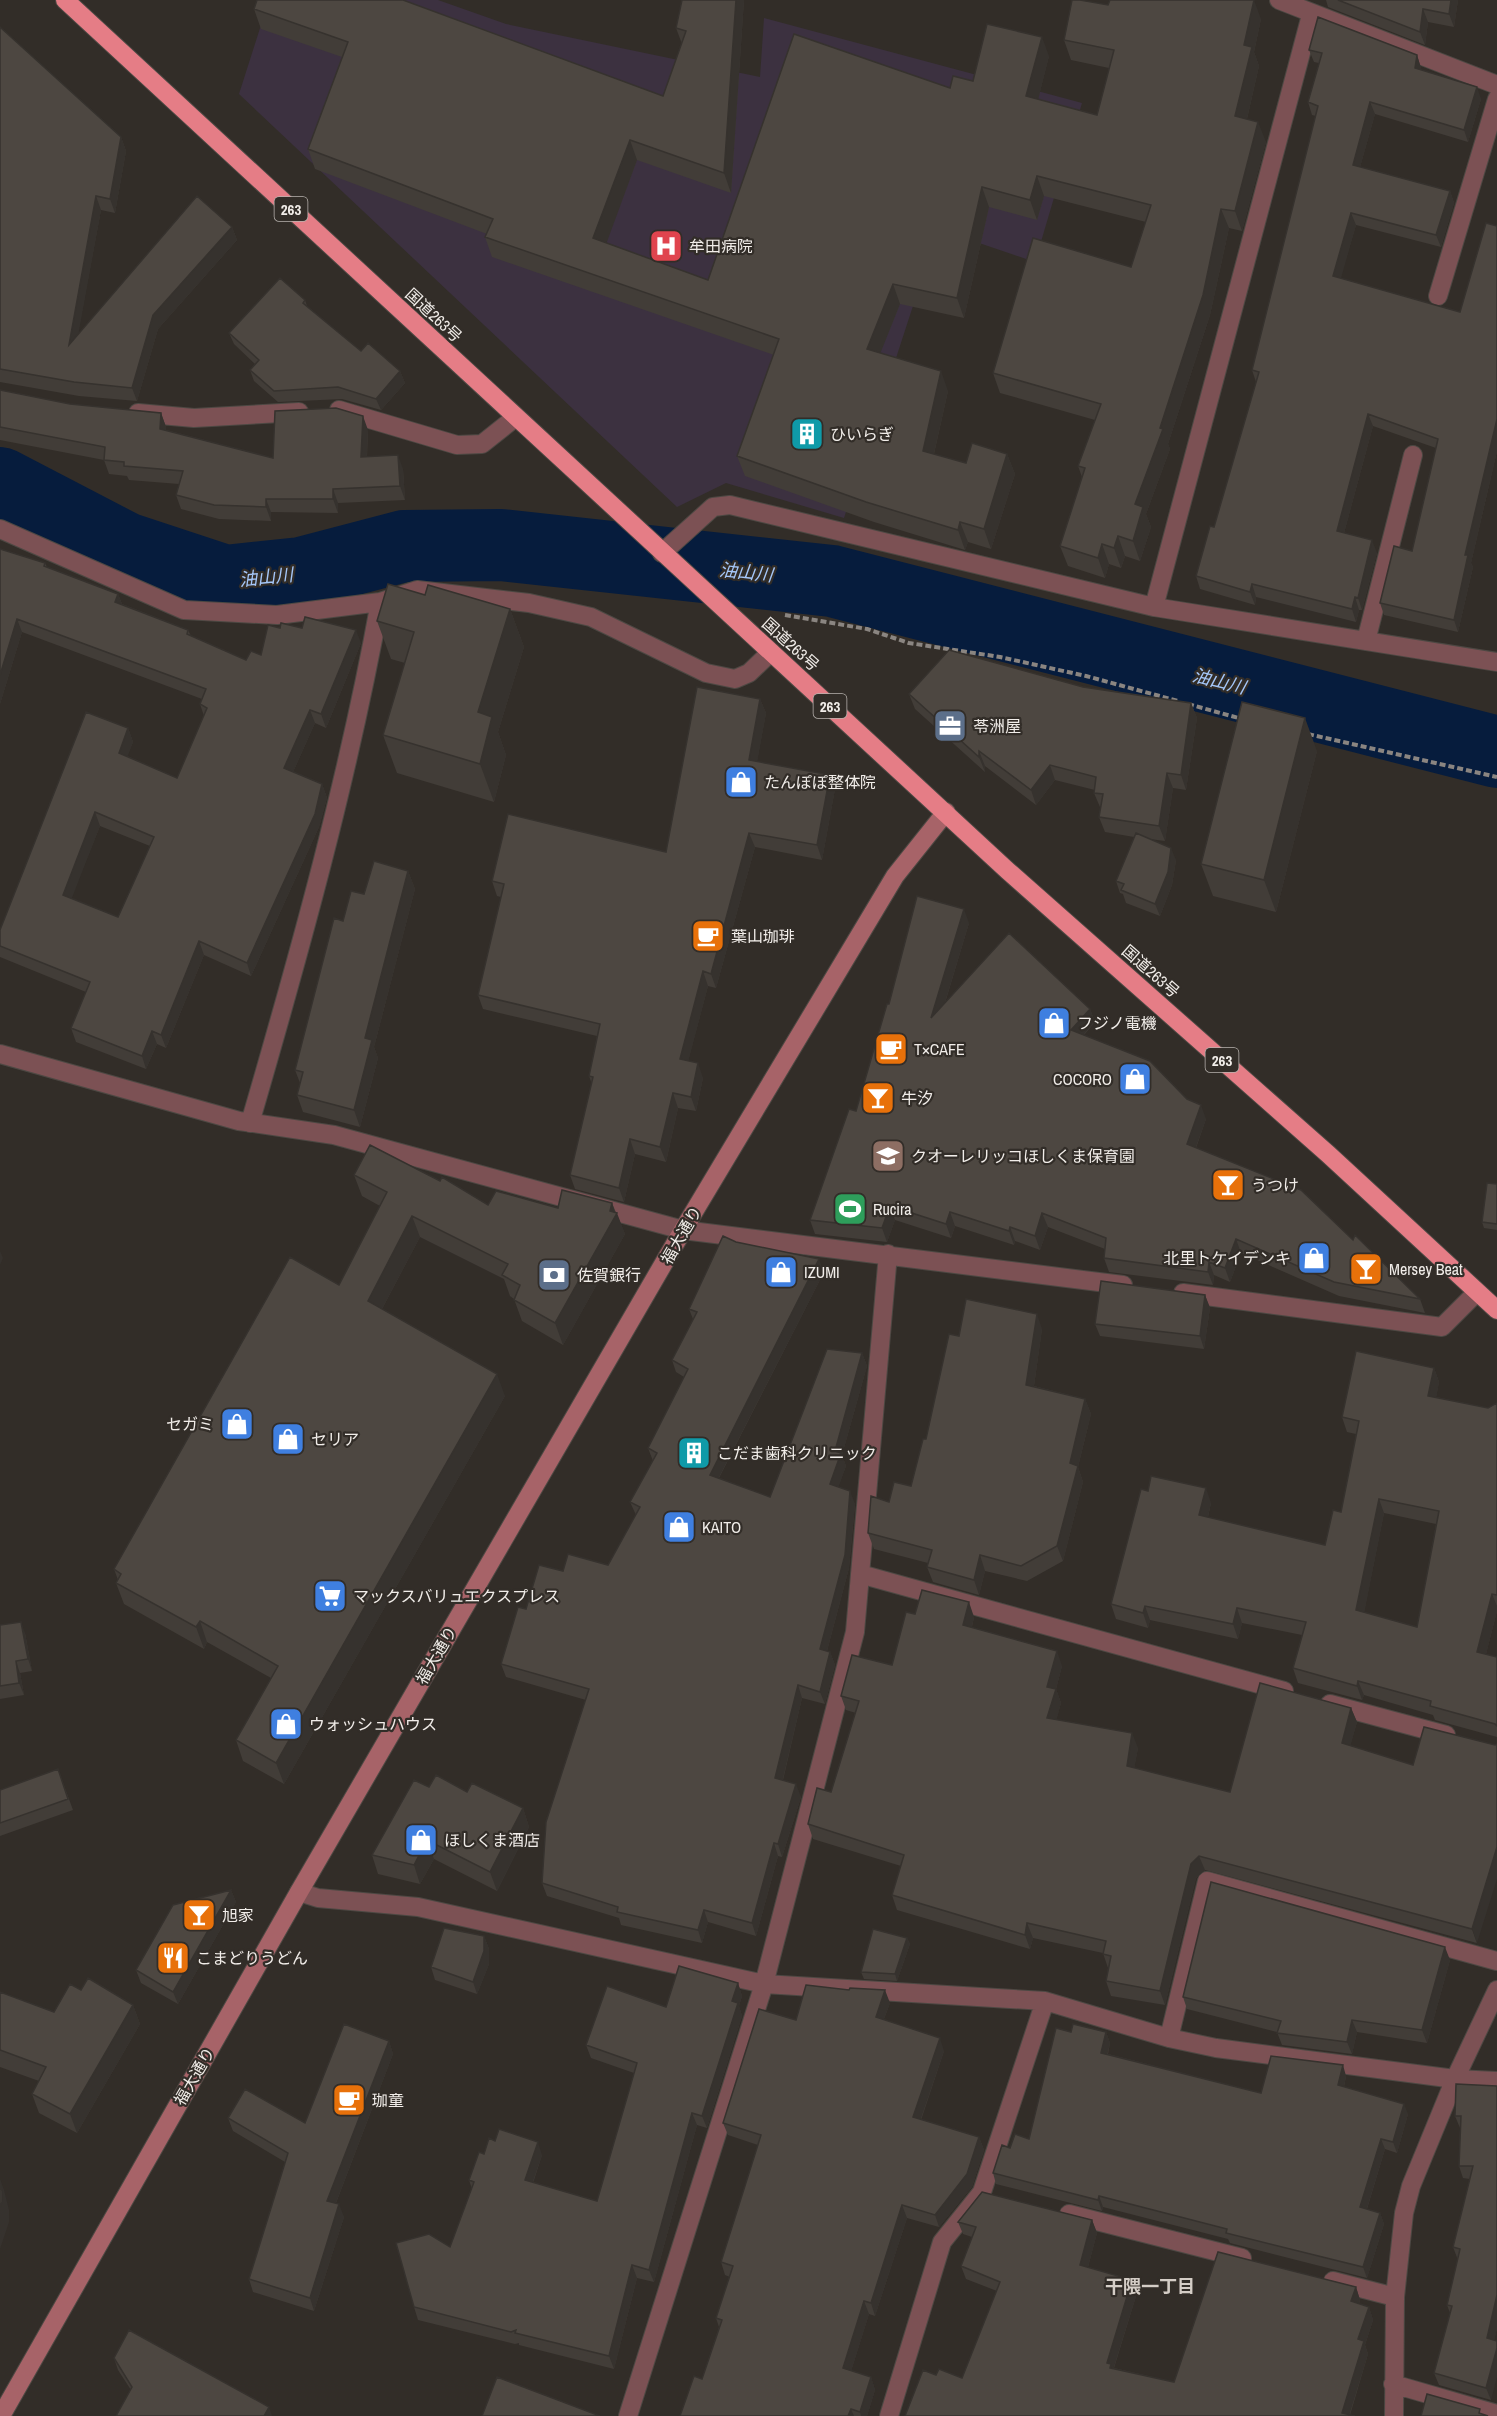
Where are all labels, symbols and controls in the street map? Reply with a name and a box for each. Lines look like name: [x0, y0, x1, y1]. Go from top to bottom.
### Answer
road number: 263: [274, 197, 308, 221]
hospital icon: 牟田病院: [648, 228, 684, 264]
place label: 牟田病院: [689, 235, 753, 257]
street label: 国道263号: [401, 283, 467, 347]
building icon: ひいらぎ: [789, 416, 825, 452]
place label: ひいらぎ: [830, 423, 894, 445]
water label: 油山川: [718, 557, 776, 587]
water label: 油山川: [238, 562, 296, 592]
street label: 国道263号: [758, 612, 824, 676]
water label: 油山川: [1190, 662, 1250, 700]
road number: 263: [814, 694, 846, 718]
office icon: 苓洲屋: [932, 708, 968, 744]
place label: 苓洲屋: [973, 715, 1021, 737]
shop icon: たんぽぽ整体院: [723, 764, 759, 800]
place label: たんぽぽ整体院: [764, 771, 876, 793]
cafe icon: 葉山珈琲: [690, 918, 726, 954]
place label: 葉山珈琲: [731, 925, 795, 947]
street label: 国道263号: [1117, 940, 1185, 1002]
shop icon: フジノ電機: [1036, 1005, 1072, 1041]
place label: フジノ電機: [1077, 1012, 1157, 1034]
cafe icon: T×CAFE: [873, 1031, 909, 1067]
place label: T×CAFE: [914, 1038, 965, 1060]
road number: 263: [1206, 1048, 1238, 1072]
shop icon: COCORO: [1117, 1061, 1153, 1097]
place label: COCORO: [1053, 1068, 1112, 1090]
bar icon: 牛汐: [860, 1080, 896, 1116]
place label: 牛汐: [901, 1087, 933, 1109]
school or university icon: クオーレリッコほしくま保育園: [870, 1138, 906, 1174]
place label: クオーレリッコほしくま保育園: [911, 1145, 1135, 1167]
bar icon: うつけ: [1210, 1167, 1246, 1203]
place label: うつけ: [1251, 1174, 1299, 1196]
sports icon: Rucira: [832, 1191, 868, 1227]
place label: Rucira: [873, 1198, 912, 1220]
street label: 福大通り: [655, 1202, 707, 1268]
shop icon: 北里トケイデンキ: [1296, 1240, 1332, 1276]
place label: 北里トケイデンキ: [1163, 1247, 1291, 1269]
bar icon: Mersey Beat: [1348, 1251, 1384, 1287]
shop icon: IZUMI: [763, 1254, 799, 1290]
bank icon: 佐賀銀行: [536, 1257, 572, 1293]
place label: Mersey Beat: [1389, 1258, 1463, 1280]
place label: IZUMI: [804, 1261, 840, 1283]
place label: 佐賀銀行: [577, 1264, 641, 1286]
shop icon: セガミ: [219, 1406, 255, 1442]
place label: セガミ: [166, 1413, 214, 1435]
shop icon: セリア: [270, 1421, 306, 1457]
place label: セリア: [311, 1428, 359, 1450]
building icon: こだま歯科クリニック: [676, 1435, 712, 1471]
place label: こだま歯科クリニック: [717, 1442, 877, 1464]
shop icon: KAITO: [661, 1509, 697, 1545]
place label: KAITO: [702, 1516, 741, 1538]
supermarket icon: マックスバリュエクスプレス: [312, 1578, 348, 1614]
place label: マックスバリュエクスプレス: [353, 1585, 560, 1607]
street label: 福大通り: [410, 1622, 462, 1688]
shop icon: ウォッシュハウス: [268, 1706, 304, 1742]
place label: ウォッシュハウス: [309, 1713, 437, 1735]
shop icon: ほしくま酒店: [403, 1822, 439, 1858]
place label: ほしくま酒店: [444, 1829, 540, 1851]
bar icon: 旭家: [181, 1897, 217, 1933]
place label: 旭家: [222, 1904, 254, 1926]
restaurant icon: こまどりうどん: [155, 1940, 191, 1976]
place label: こまどりうどん: [196, 1947, 308, 1969]
street label: 福大通り: [168, 2043, 220, 2109]
cafe icon: 珈童: [331, 2082, 367, 2118]
place label: 珈童: [372, 2089, 404, 2111]
district label: 干隈一丁目: [1105, 2274, 1195, 2299]

